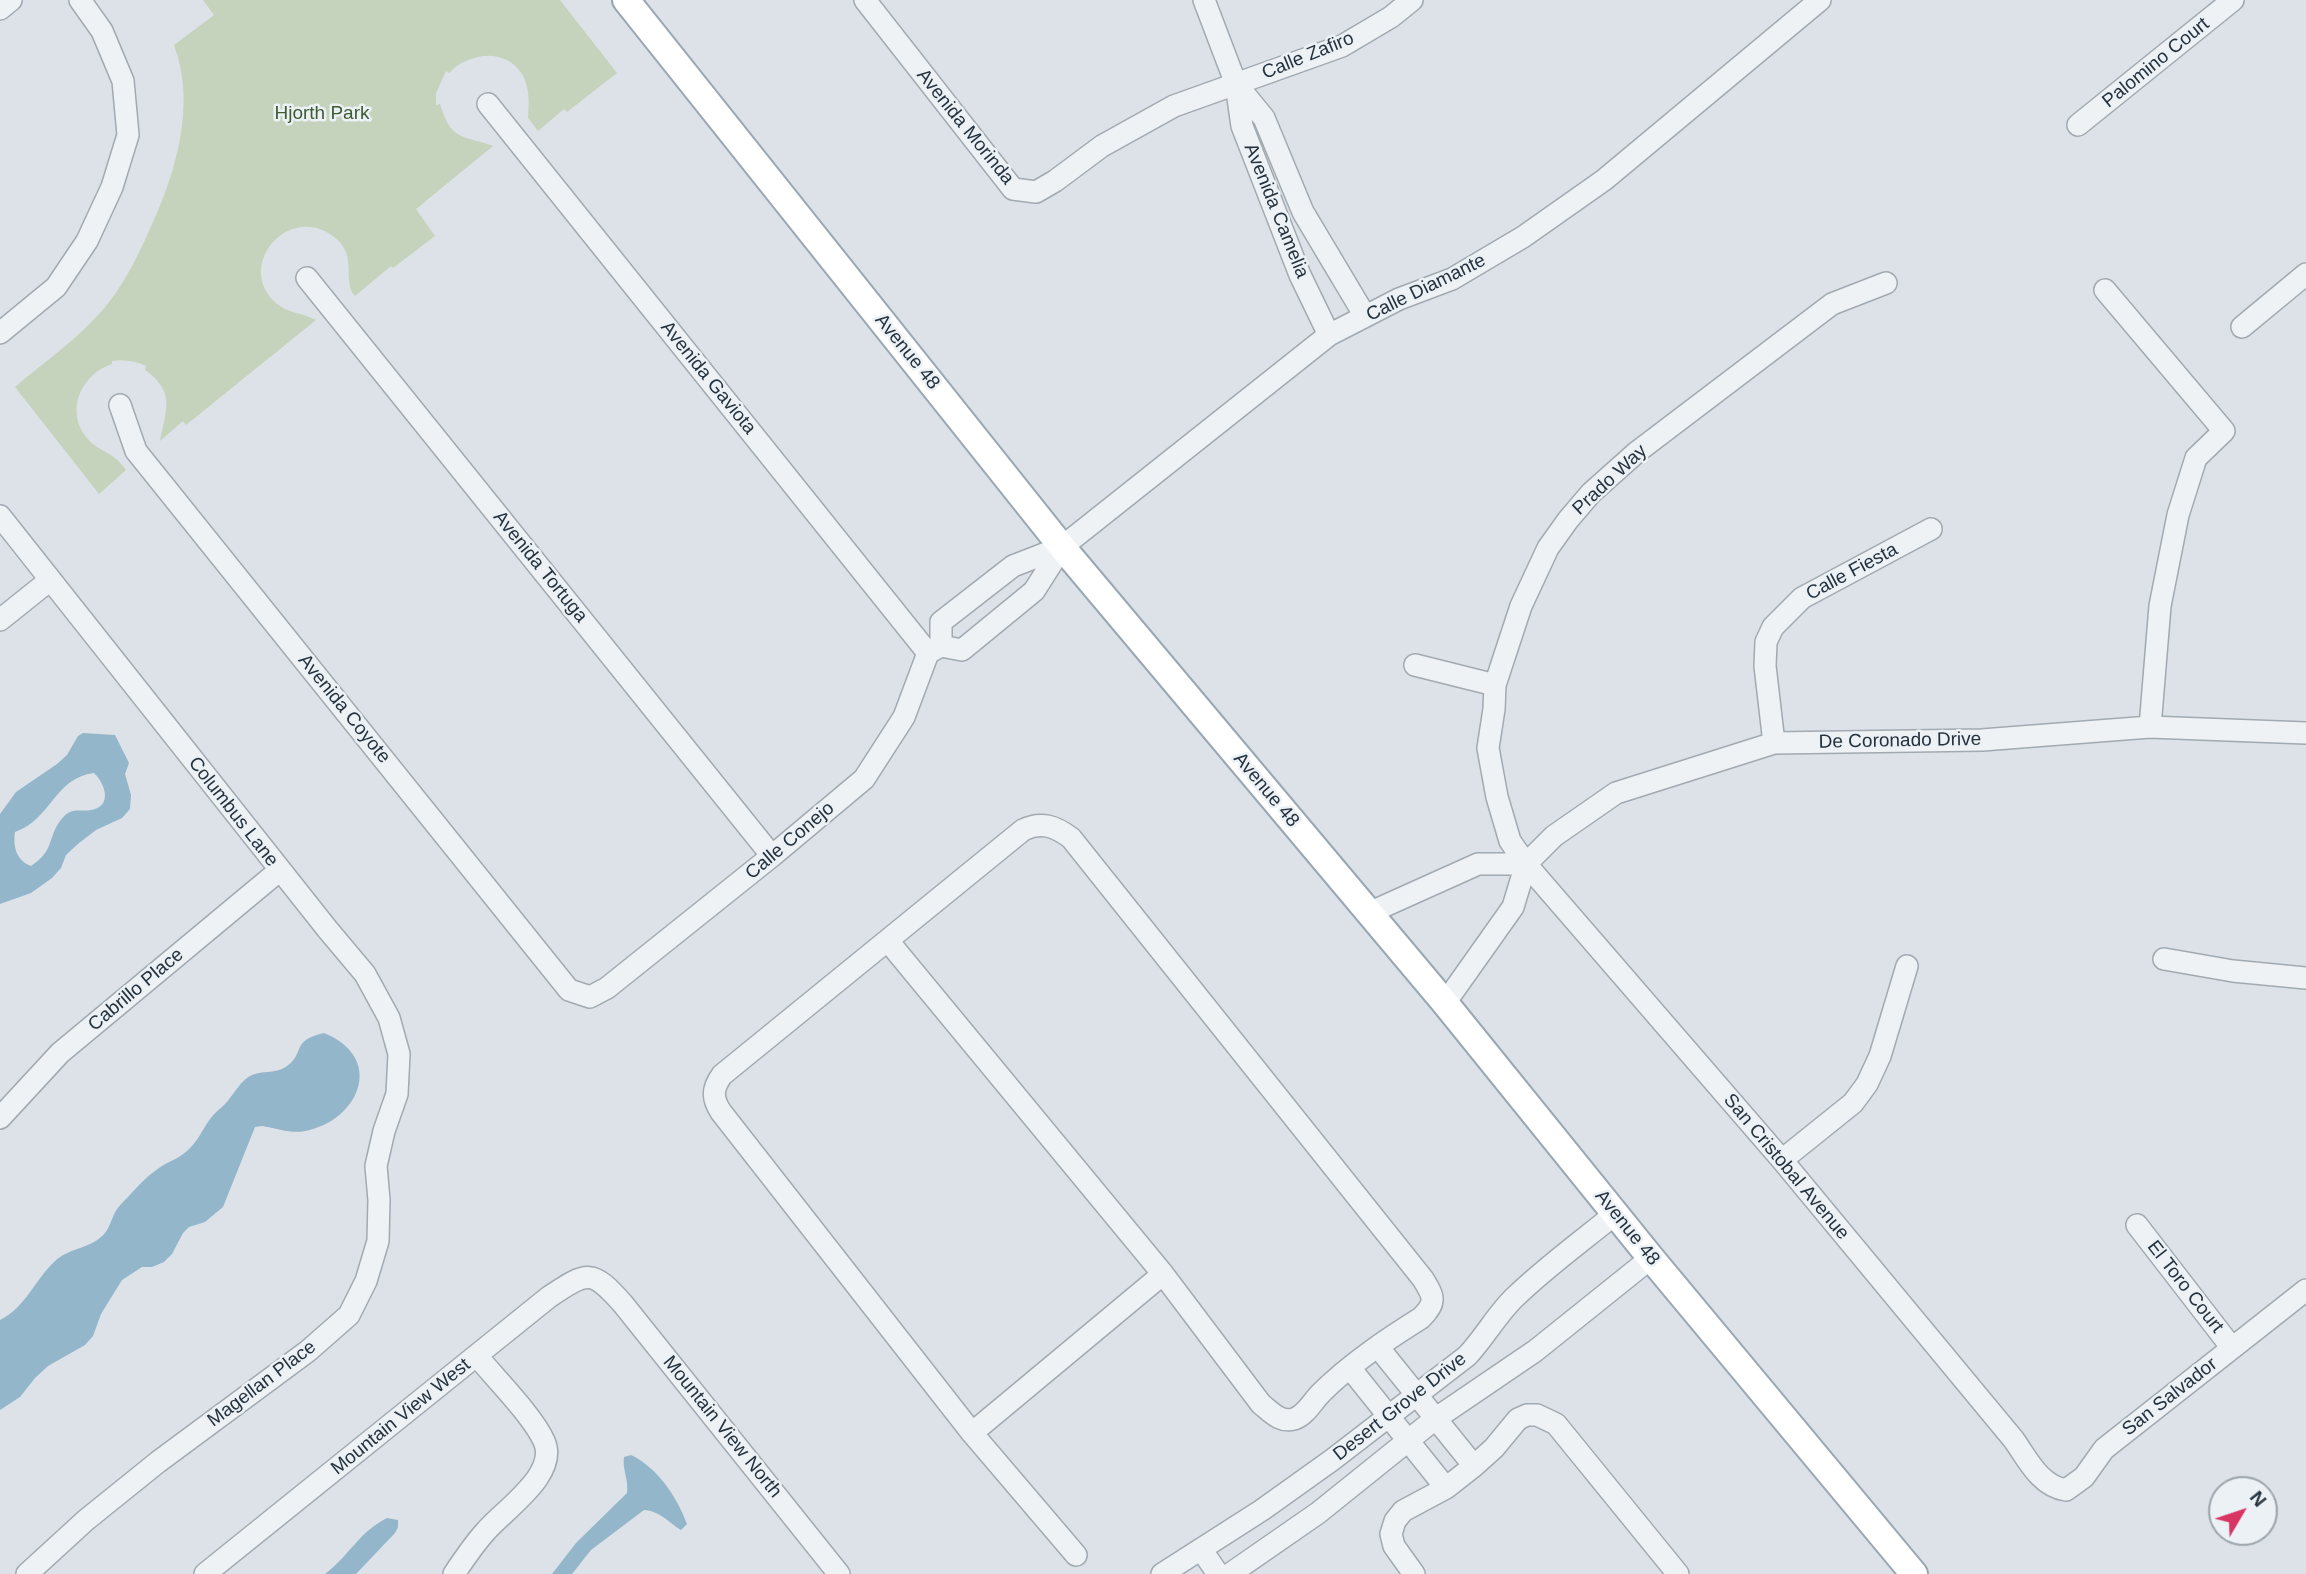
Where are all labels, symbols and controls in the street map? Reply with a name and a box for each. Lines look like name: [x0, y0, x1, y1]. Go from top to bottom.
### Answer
street label: Palomino Court: [2098, 13, 2214, 113]
street label: Calle Zafiro: [1259, 27, 1357, 85]
street label: Avenida Morinda: [911, 65, 1019, 189]
park label: Hjorth Park: [274, 103, 370, 125]
street label: Avenida Camelia: [1239, 140, 1313, 282]
street label: Calle Diamante: [1363, 249, 1489, 327]
street label: Avenue 48: [870, 310, 944, 394]
street label: Avenida Gaviota: [655, 317, 761, 439]
street label: Prado Way: [1568, 440, 1652, 520]
street label: Avenida Tortuga: [488, 507, 592, 627]
street label: Calle Fiesta: [1802, 538, 1902, 606]
street label: Avenida Coyote: [293, 650, 395, 768]
street label: De Coronado Drive: [1818, 728, 1982, 754]
street label: Avenue 48: [1228, 748, 1304, 832]
street label: Columbus Lane: [183, 753, 283, 871]
street label: Calle Conejo: [741, 797, 839, 885]
street label: Cabrillo Place: [84, 944, 188, 1036]
street label: San Cristobal Avenue: [1718, 1089, 1854, 1245]
street label: Avenue 48: [1590, 1186, 1664, 1270]
street label: El Toro Court: [2142, 1236, 2228, 1338]
street label: Magellan Place: [203, 1336, 321, 1432]
street label: Desert Grove Drive: [1329, 1348, 1471, 1466]
street label: Mountain View North: [658, 1351, 786, 1503]
street label: San Salvador: [2118, 1353, 2222, 1441]
street label: Mountain View West: [327, 1354, 475, 1480]
north arrow: [2208, 1476, 2278, 1546]
text: N: [2246, 1487, 2271, 1511]

